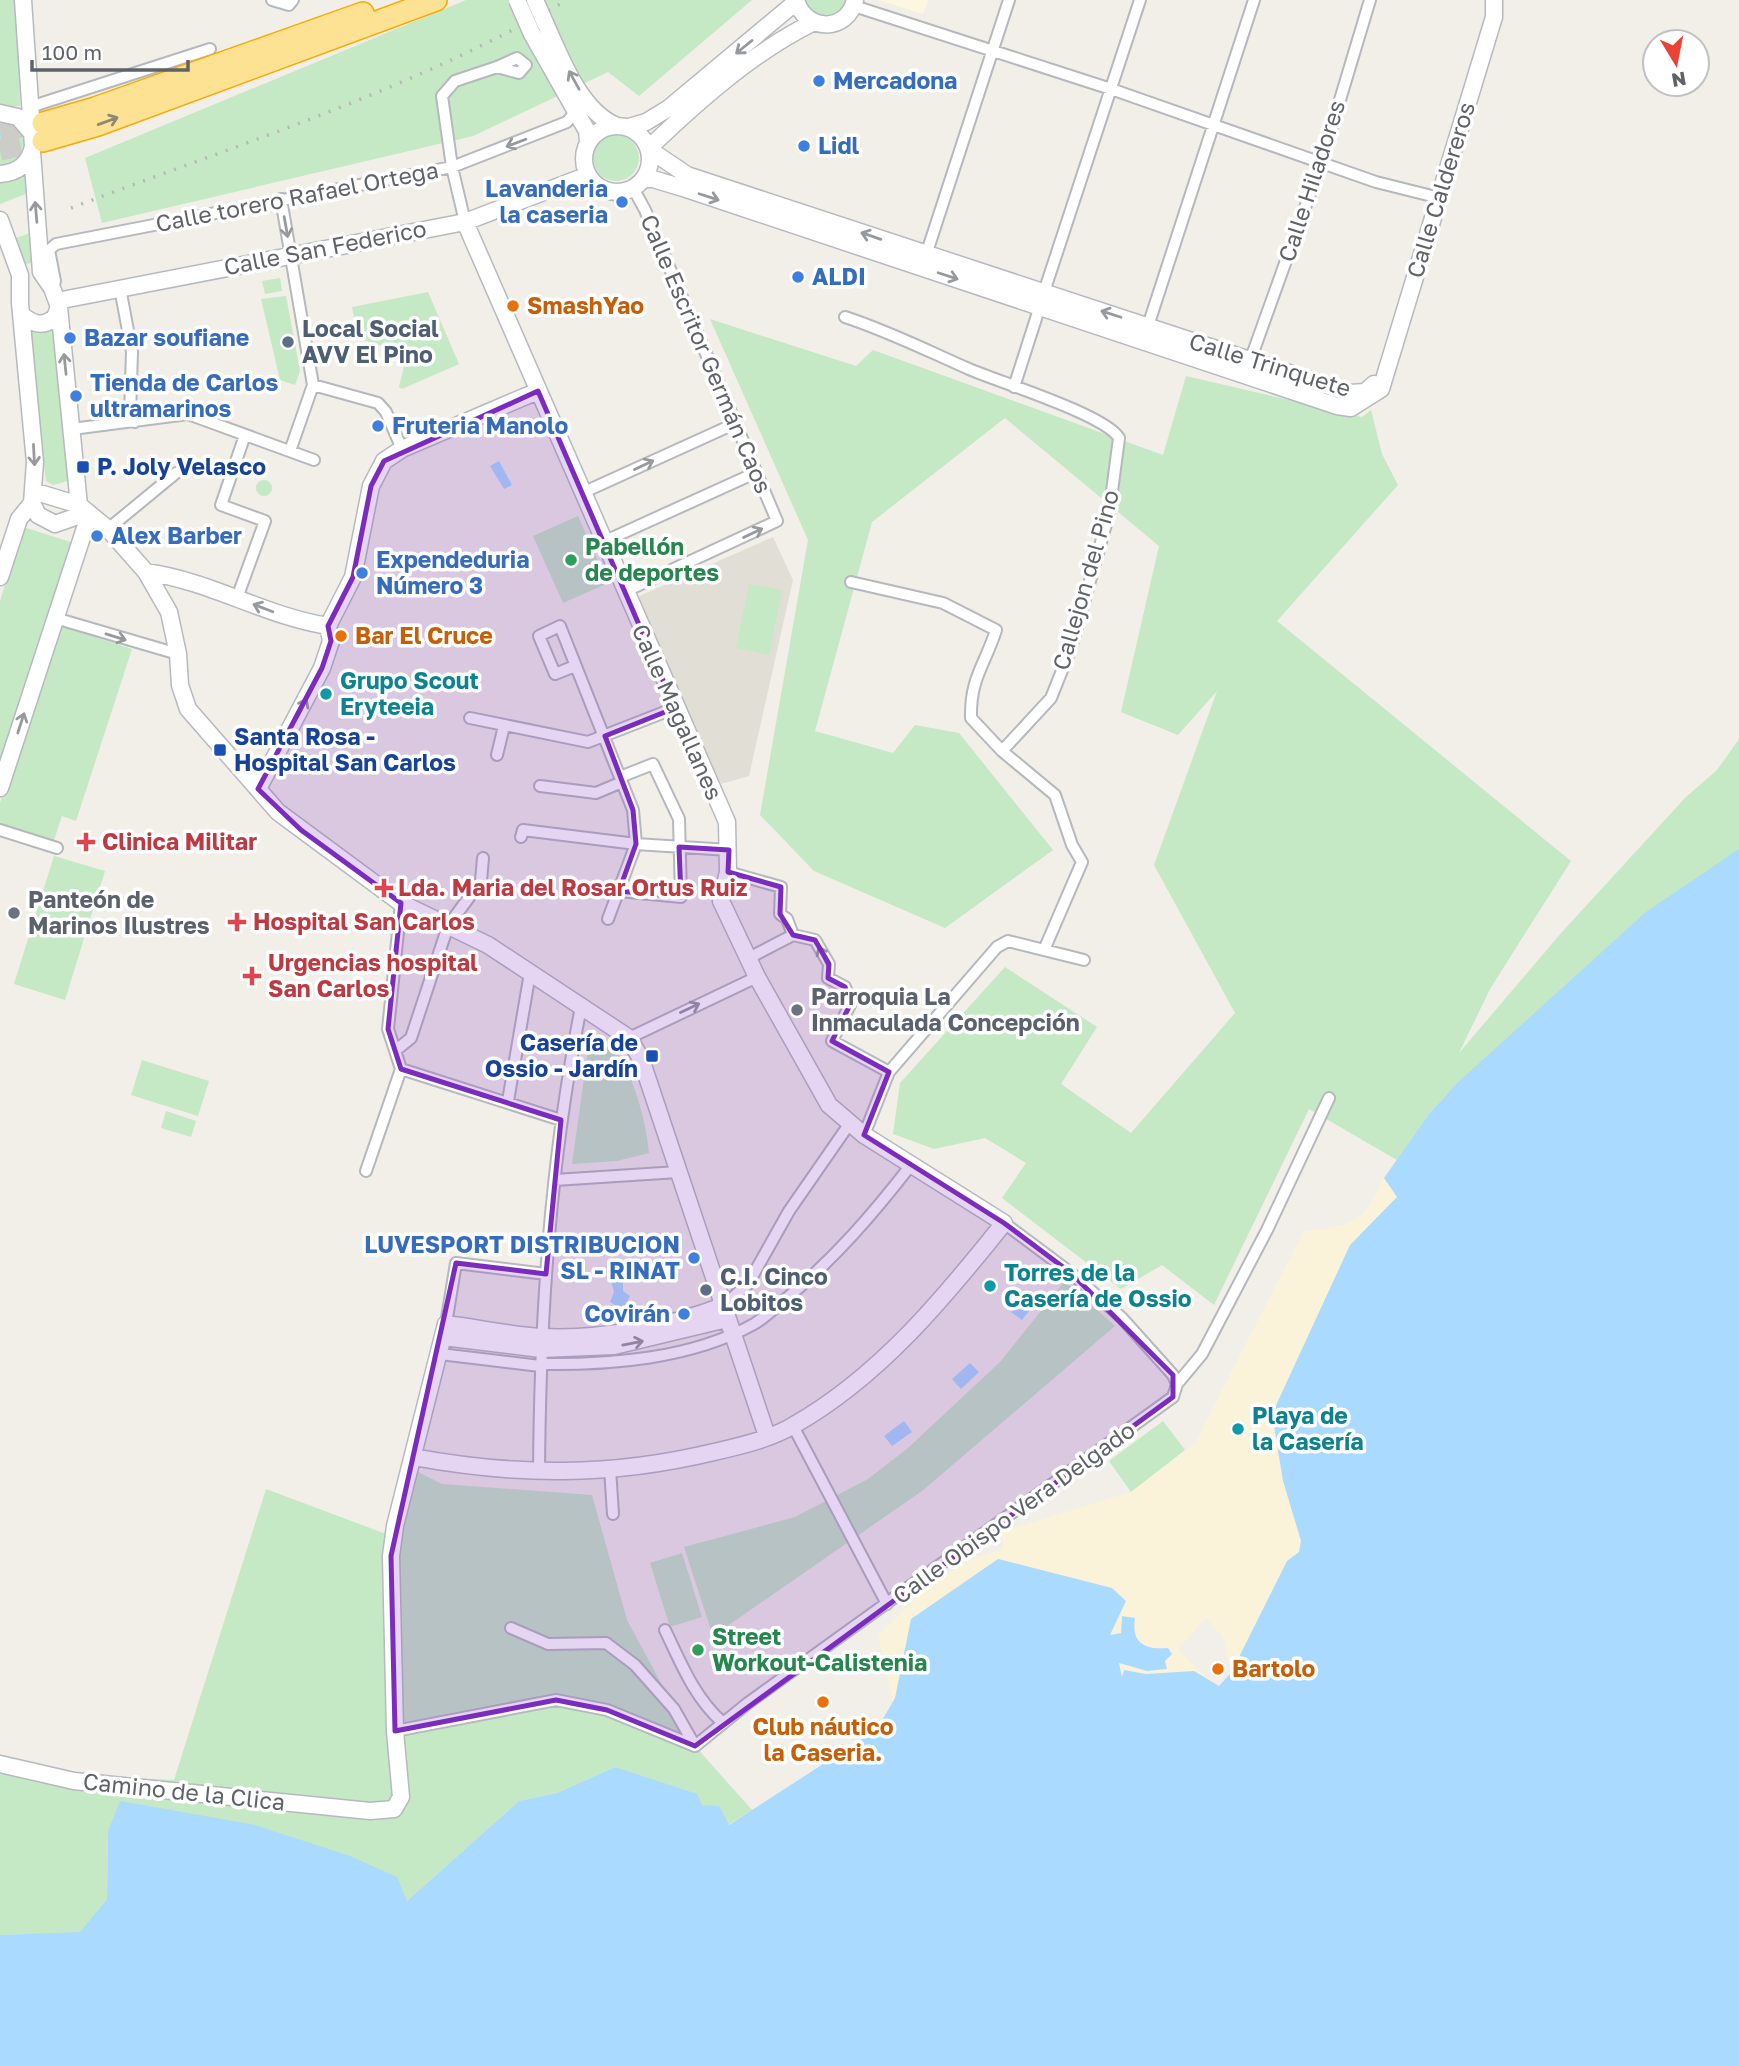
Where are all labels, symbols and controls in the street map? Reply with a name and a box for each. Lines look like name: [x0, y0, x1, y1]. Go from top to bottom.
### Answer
scale bar: [32, 28, 187, 72]
north arrow: [1641, 28, 1711, 98]
text: 100 m: [42, 39, 102, 65]
one-way arrow: [736, 39, 754, 54]
place label: Mercadona: [833, 66, 957, 94]
text: N: [1670, 68, 1688, 93]
one-way arrow: [567, 71, 581, 91]
marker: Mercadona: [811, 73, 827, 89]
street label: Calle Hiladores: [1272, 96, 1350, 265]
street label: Calle Caldereros: [1400, 98, 1480, 281]
one-way arrow: [97, 114, 119, 126]
place label: Lidl: [818, 131, 860, 159]
one-way arrow: [505, 137, 527, 150]
marker: Lidl: [796, 138, 812, 154]
street label: Calle torero Rafael Ortega: [153, 155, 441, 237]
place label: Lavanderia la caseria: [485, 174, 608, 228]
one-way arrow: [698, 191, 720, 204]
marker: Lavanderia la caseria: [614, 194, 630, 210]
one-way arrow: [29, 201, 42, 224]
street label: Calle Escritor Germán Caos: [635, 210, 778, 497]
street label: Calle San Federico: [221, 214, 428, 280]
one-way arrow: [279, 215, 293, 238]
one-way arrow: [860, 229, 882, 242]
place label: ALDI: [812, 262, 866, 290]
marker: ALDI: [790, 269, 806, 285]
one-way arrow: [937, 271, 959, 283]
place label: SmashYao: [527, 291, 644, 319]
marker: SmashYao: [505, 298, 521, 314]
one-way arrow: [1100, 307, 1122, 319]
place label: Local Social AVV El Pino: [302, 314, 439, 368]
place label: Bazar soufiane: [84, 323, 249, 351]
street label: Calle Trinquete: [1186, 326, 1355, 402]
marker: Bazar soufiane: [62, 330, 78, 346]
marker: Local Social AVV El Pino: [280, 334, 296, 350]
one-way arrow: [58, 353, 71, 376]
place label: Tienda de Carlos ultramarinos: [90, 368, 278, 422]
marker: Tienda de Carlos ultramarinos: [68, 388, 84, 404]
place label: Fruteria Manolo: [392, 411, 569, 439]
marker: Fruteria Manolo: [370, 418, 386, 434]
one-way arrow: [28, 443, 41, 466]
place label: P. Joly Velasco: [97, 452, 266, 480]
one-way arrow: [633, 458, 654, 471]
marker: P. Joly Velasco: [75, 459, 91, 475]
street label: Callejon del Pino: [1046, 486, 1124, 673]
place label: Alex Barber: [111, 521, 242, 549]
one-way arrow: [742, 525, 763, 538]
marker: Alex Barber: [89, 528, 105, 544]
place label: Pabellón de deportes: [585, 532, 719, 586]
place label: Expendeduria Número 3: [376, 545, 529, 599]
marker: Pabellón de deportes: [563, 552, 579, 568]
marker: Expendeduria Número 3: [354, 565, 370, 581]
one-way arrow: [253, 600, 275, 613]
street label: Calle Magallanes: [627, 619, 729, 804]
place label: Bar El Cruce: [355, 621, 493, 649]
marker: Bar El Cruce: [333, 628, 349, 644]
one-way arrow: [105, 631, 127, 644]
place label: Grupo Scout Eryteeia: [340, 666, 479, 720]
marker: Grupo Scout Eryteeia: [318, 686, 334, 702]
one-way arrow: [295, 698, 309, 719]
one-way arrow: [16, 713, 28, 735]
place label: Santa Rosa - Hospital San Carlos: [234, 722, 456, 776]
marker: Santa Rosa - Hospital San Carlos: [212, 742, 228, 758]
place label: Clinica Militar: [102, 827, 257, 855]
marker: Clinica Militar: [76, 832, 96, 852]
place label: Lda. Maria del Rosar Ortus Ruiz: [398, 873, 748, 901]
marker: Lda. Maria del Rosar Ortus Ruiz: [376, 880, 392, 896]
place label: Panteón de Marinos Ilustres: [28, 885, 210, 939]
marker: Panteón de Marinos Ilustres: [6, 905, 22, 921]
place label: Hospital San Carlos: [253, 907, 475, 935]
marker: Hospital San Carlos: [227, 912, 247, 932]
one-way arrow: [816, 946, 830, 967]
place label: Urgencias hospital San Carlos: [268, 948, 478, 1002]
marker: Urgencias hospital San Carlos: [242, 966, 262, 986]
place label: Parroquia La Inmaculada Concepción: [811, 982, 1080, 1036]
one-way arrow: [679, 1001, 700, 1014]
marker: Parroquia La Inmaculada Concepción: [789, 1002, 805, 1018]
place label: Casería de Ossio - Jardín: [485, 1028, 638, 1082]
marker: Casería de Ossio - Jardín: [644, 1048, 660, 1064]
place label: LUVESPORT DISTRIBUCION SL - RINAT: [364, 1230, 680, 1284]
marker: LUVESPORT DISTRIBUCION SL - RINAT: [686, 1250, 702, 1266]
place label: Torres de la Casería de Ossio: [1004, 1258, 1192, 1312]
place label: C.I. Cinco Lobitos: [720, 1262, 828, 1316]
marker: Torres de la Casería de Ossio: [982, 1278, 998, 1294]
marker: C.I. Cinco Lobitos: [698, 1282, 714, 1298]
place label: Covirán: [584, 1299, 670, 1327]
marker: Covirán: [676, 1306, 692, 1322]
one-way arrow: [621, 1335, 644, 1349]
place label: Playa de la Casería: [1252, 1401, 1364, 1455]
street label: Calle Obispo Vera Delgado: [887, 1415, 1140, 1609]
marker: Playa de la Casería: [1230, 1421, 1246, 1437]
place label: Street Workout-Calistenia: [712, 1622, 927, 1676]
marker: Street Workout-Calistenia: [690, 1642, 706, 1658]
place label: Bartolo: [1232, 1654, 1316, 1682]
marker: Bartolo: [1210, 1661, 1226, 1677]
marker: Club náutico la Caseria.: [815, 1694, 831, 1710]
place label: Club náutico la Caseria.: [752, 1712, 894, 1766]
street label: Camino de la Clica: [82, 1766, 286, 1816]

